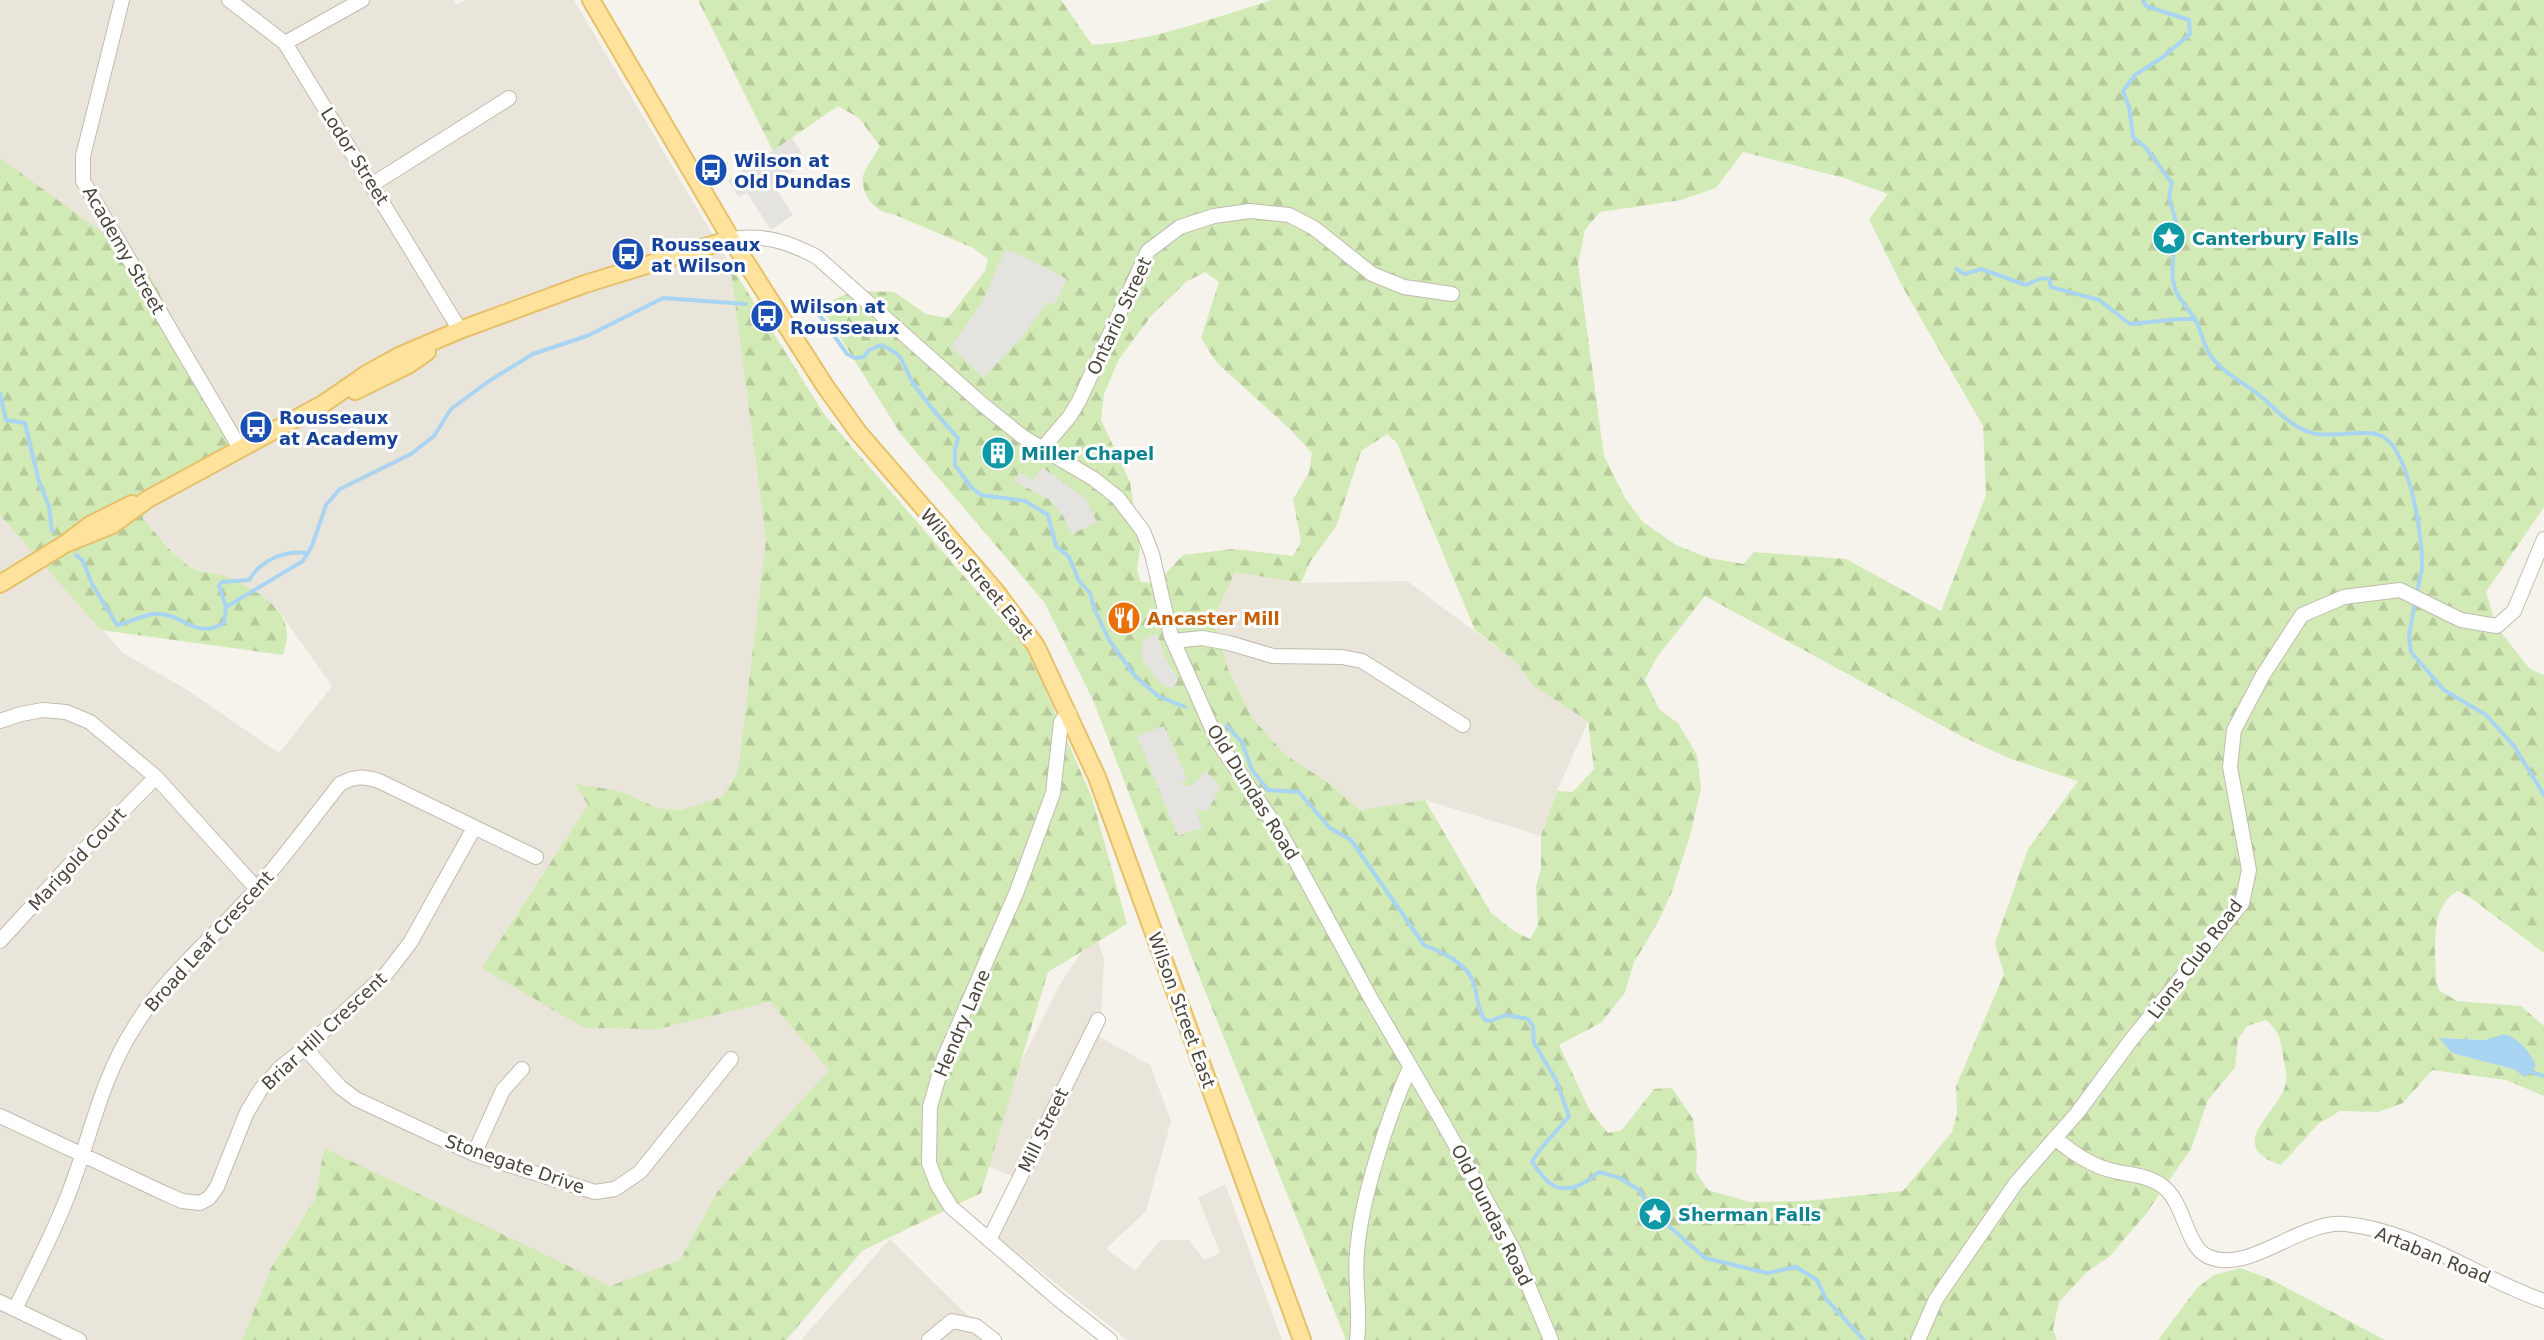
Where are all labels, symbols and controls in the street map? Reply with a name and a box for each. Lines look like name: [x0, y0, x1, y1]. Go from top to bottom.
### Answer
street label: Lodor Street: [317, 103, 393, 209]
place label: Wilson at Old Dundas: [734, 150, 851, 192]
bus stop icon: Wilson at Old Dundas: [693, 152, 729, 188]
street label: Academy Street: [79, 182, 169, 318]
place icon: Canterbury Falls: [2151, 220, 2187, 256]
place label: Canterbury Falls: [2192, 228, 2359, 249]
place label: Rousseaux at Wilson: [651, 234, 761, 276]
bus stop icon: Rousseaux at Wilson: [610, 236, 646, 272]
street label: Ontario Street: [1083, 254, 1155, 378]
place label: Wilson at Rousseaux: [790, 296, 900, 338]
bus stop icon: Wilson at Rousseaux: [749, 298, 785, 334]
place label: Rousseaux at Academy: [279, 407, 399, 449]
bus stop icon: Rousseaux at Academy: [238, 409, 274, 445]
building icon: Miller Chapel: [980, 435, 1016, 471]
place label: Miller Chapel: [1021, 443, 1154, 464]
street label: Wilson Street East: [916, 504, 1038, 644]
restaurant icon: Ancaster Mill: [1106, 600, 1142, 636]
place label: Ancaster Mill: [1147, 608, 1280, 629]
street label: Old Dundas Road: [1203, 720, 1303, 864]
street label: Marigold Court: [24, 803, 130, 915]
street label: Broad Leaf Crescent: [140, 866, 278, 1016]
street label: Lions Club Road: [2143, 895, 2247, 1023]
street label: Wilson Street East: [1144, 929, 1220, 1091]
street label: Hendry Lane: [930, 966, 994, 1080]
street label: Briar Hill Crescent: [257, 968, 391, 1094]
street label: Mill Street: [1014, 1085, 1072, 1175]
street label: Stonegate Drive: [442, 1130, 588, 1198]
street label: Old Dundas Road: [1447, 1141, 1537, 1289]
place icon: Sherman Falls: [1637, 1196, 1673, 1232]
place label: Sherman Falls: [1678, 1204, 1821, 1225]
street label: Artaban Road: [2372, 1222, 2494, 1288]

